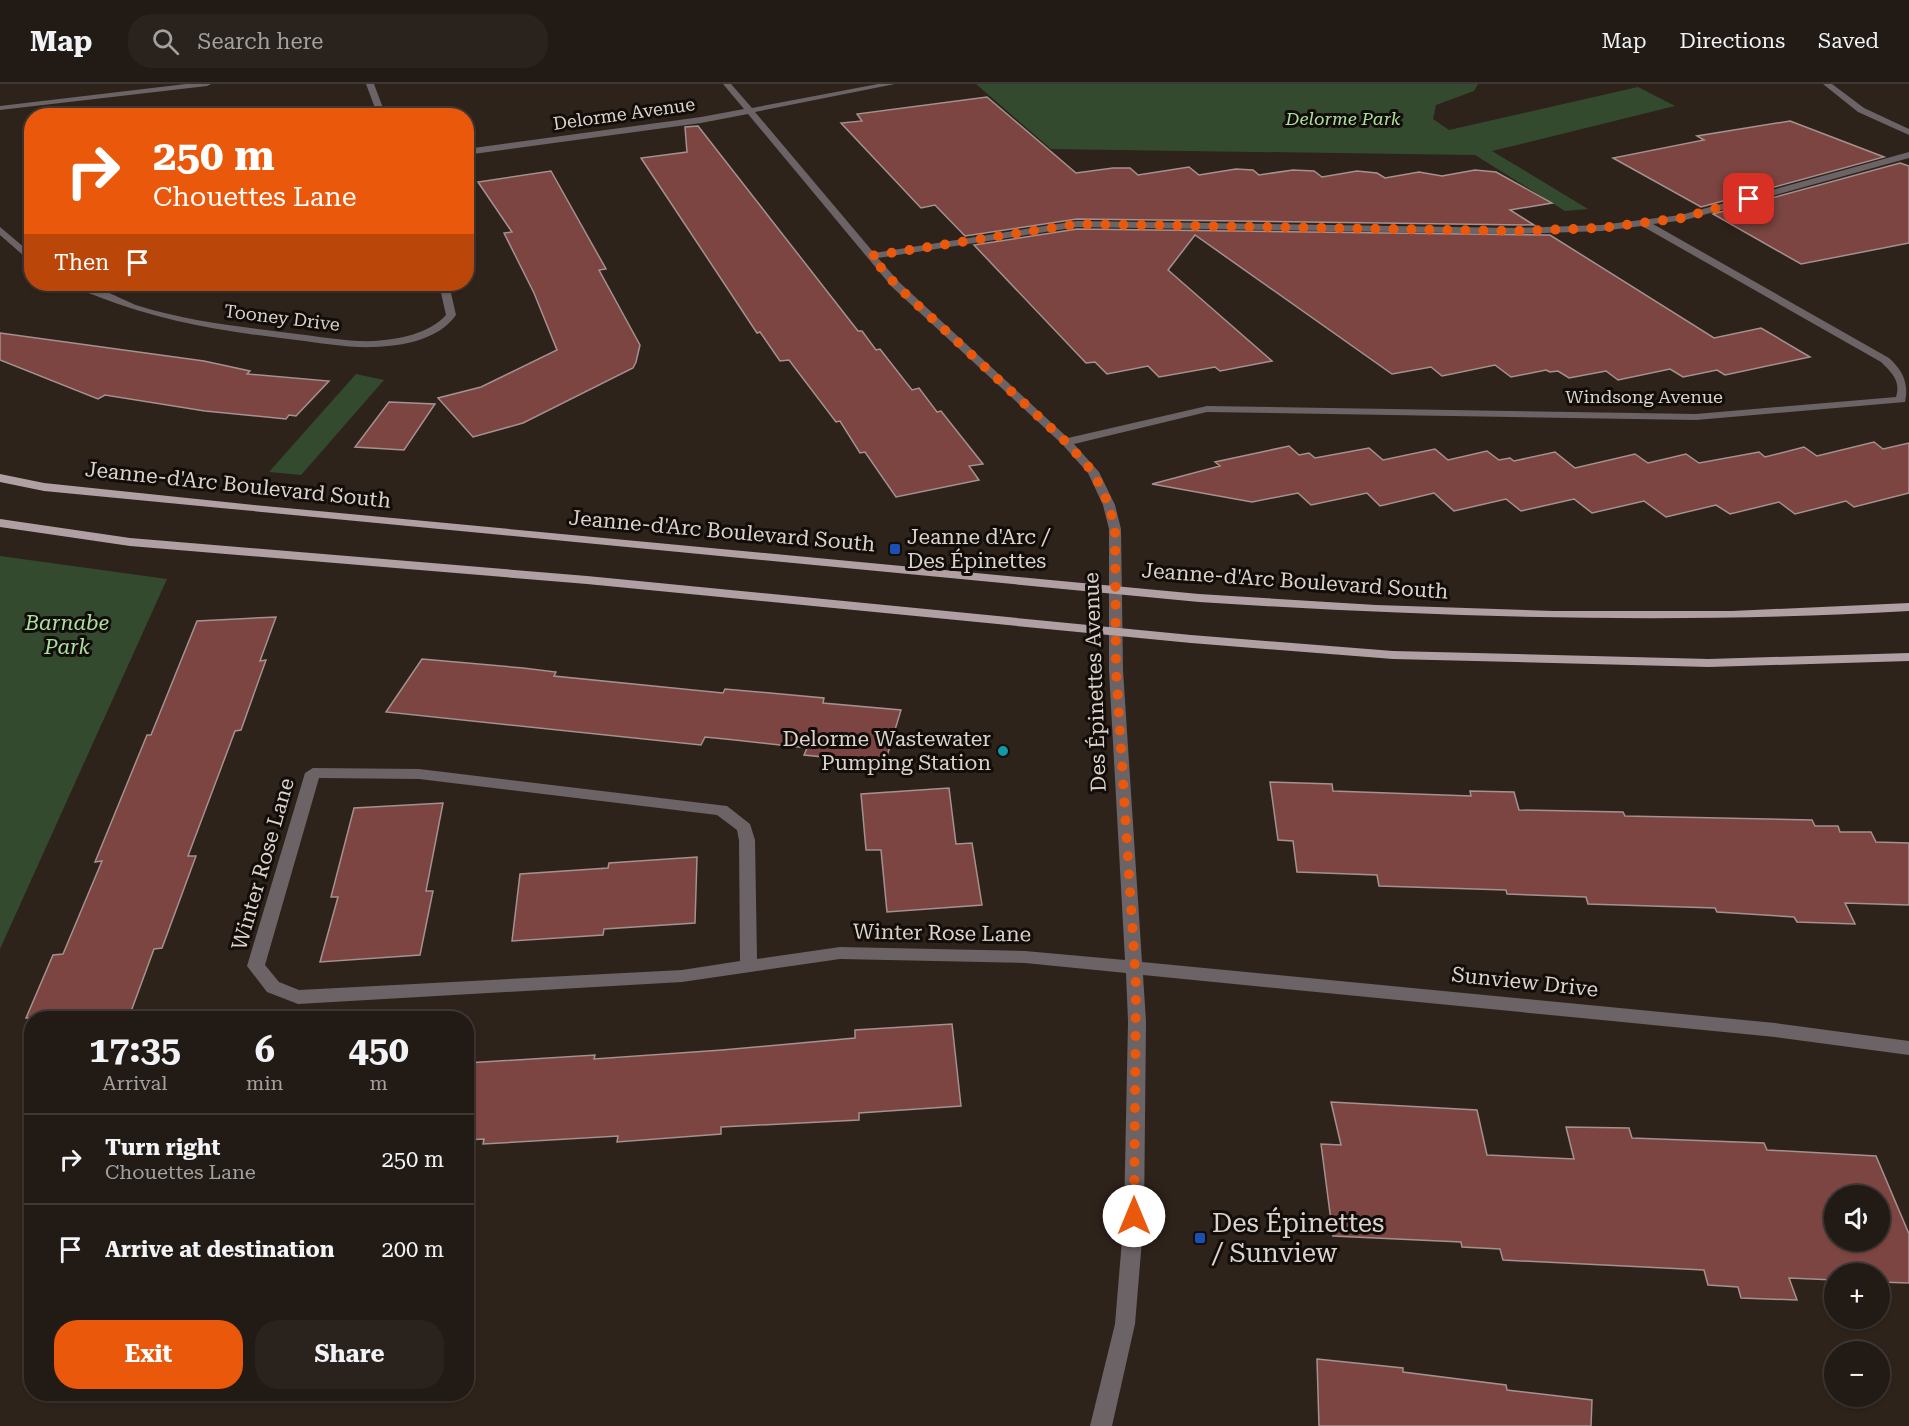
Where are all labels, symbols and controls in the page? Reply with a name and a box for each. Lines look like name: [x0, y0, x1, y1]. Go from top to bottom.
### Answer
search box: [128, 14, 548, 68]
text: Map: [30, 25, 92, 58]
icon: search: [149, 25, 182, 58]
text: Search here: [197, 29, 323, 54]
text: Map: [1602, 29, 1646, 53]
text: Directions: [1679, 29, 1785, 53]
text: Saved: [1818, 29, 1879, 53]
street label: Delorme Avenue: [552, 93, 696, 134]
park label: Delorme Park: [1284, 108, 1401, 129]
text: 250 m: [153, 131, 275, 180]
icon: right: [54, 132, 132, 210]
pin: [1723, 173, 1774, 224]
text: Chouettes Lane: [153, 181, 357, 213]
icon: arrive: [1732, 182, 1765, 215]
icon: arrive: [121, 246, 154, 279]
text: Then: [54, 250, 109, 275]
street label: Tooney Drive: [223, 300, 341, 335]
street label: Windsong Avenue: [1565, 386, 1723, 407]
street label: Jeanne-d'Arc Boulevard South: [84, 457, 393, 513]
street label: Jeanne-d'Arc Boulevard South: [568, 506, 877, 556]
place label: Jeanne d'Arc / Des Épinettes: [907, 525, 1051, 573]
marker: Jeanne d'Arc / Des Épinettes: [888, 542, 902, 556]
street label: Jeanne-d'Arc Boulevard South: [1141, 558, 1450, 604]
street label: Des Épinettes Avenue: [1078, 572, 1111, 792]
park label: Barnabe Park: [24, 611, 109, 659]
place label: Delorme Wastewater Pumping Station: [783, 727, 991, 775]
marker: Delorme Wastewater Pumping Station: [996, 744, 1010, 758]
street label: Winter Rose Lane: [227, 775, 299, 953]
street label: Winter Rose Lane: [853, 919, 1031, 947]
street label: Sunview Drive: [1451, 962, 1599, 1002]
text: 17:35: [89, 1029, 181, 1071]
text: 6: [255, 1029, 275, 1071]
text: 450: [349, 1029, 409, 1071]
text: Arrival: [102, 1071, 167, 1095]
text: min: [246, 1071, 283, 1095]
text: m: [370, 1071, 388, 1095]
text: Turn right: [105, 1135, 220, 1160]
icon: right: [54, 1143, 87, 1176]
text: 250 m: [381, 1147, 444, 1172]
text: Chouettes Lane: [105, 1160, 256, 1184]
position arrow: [1102, 1184, 1166, 1248]
map controls: [1824, 1185, 1890, 1407]
button: sound: [1824, 1185, 1890, 1251]
place label: Des Épinettes / Sunview: [1211, 1207, 1384, 1268]
marker: Des Épinettes / Sunview: [1193, 1231, 1207, 1245]
icon: arrive: [54, 1233, 87, 1266]
text: Arrive at destination: [105, 1237, 334, 1262]
text: 200 m: [381, 1237, 444, 1262]
button: +: [1824, 1263, 1890, 1329]
button: Exit: [54, 1320, 243, 1389]
button: Share: [255, 1320, 444, 1389]
button: −: [1824, 1341, 1890, 1407]

